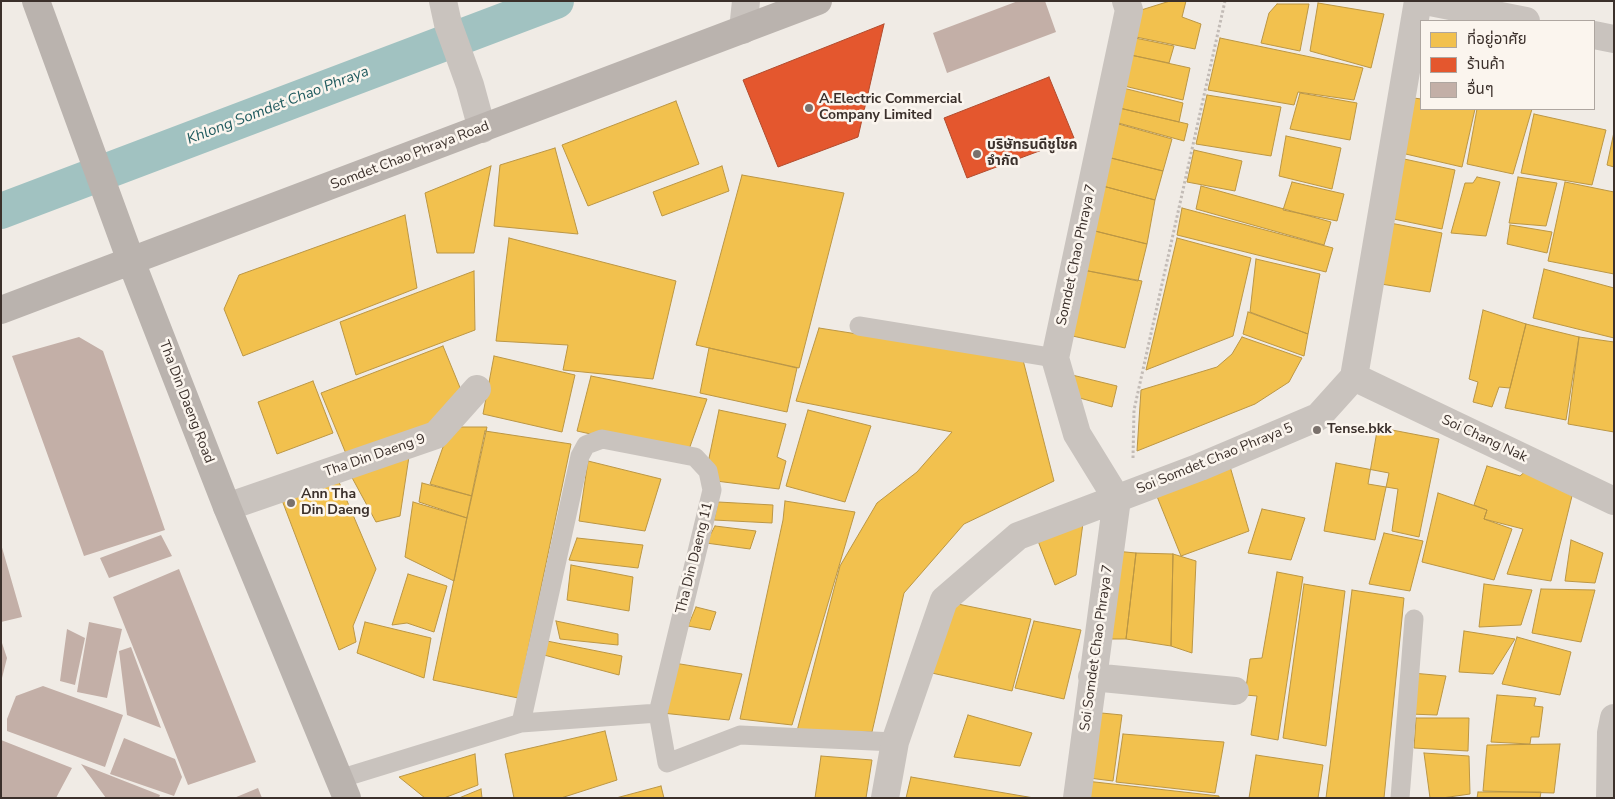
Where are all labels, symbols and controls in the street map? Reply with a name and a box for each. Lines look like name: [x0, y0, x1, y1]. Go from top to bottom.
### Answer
legend: [1420, 20, 1595, 110]
text: ที่อยู่อาศัย: [1467, 29, 1527, 49]
text: ร้านค้า: [1467, 54, 1505, 74]
water label: Khlong Somdet Chao Phraya: [184, 63, 372, 149]
text: อื่นๆ: [1467, 79, 1494, 99]
place label: A.Electric Commercial Company Limited: [819, 92, 962, 124]
marker: A.Electric Commercial Company Limited: [803, 102, 815, 114]
street label: Somdet Chao Phraya Road: [328, 118, 492, 194]
place label: บริษัทธนดีชูโชค จำกัด: [987, 138, 1078, 170]
marker: บริษัทธนดีชูโชค จำกัด: [971, 148, 983, 160]
street label: Somdet Chao Phraya 7: [1054, 183, 1100, 327]
street label: Tha Din Daeng Road: [155, 338, 217, 466]
street label: Soi Chang Nak: [1439, 412, 1529, 466]
street label: Soi Somdet Chao Phraya 5: [1134, 420, 1296, 498]
place label: Tense.bkk: [1327, 422, 1392, 438]
marker: Tense.bkk: [1311, 424, 1323, 436]
street label: Tha Din Daeng 9: [322, 431, 428, 481]
place label: Ann Tha Din Daeng: [301, 487, 370, 520]
marker: Ann Tha Din Daeng: [285, 497, 297, 509]
street label: Tha Din Daeng 11: [673, 500, 717, 616]
street label: Soi Somdet Chao Phraya 7: [1077, 564, 1117, 732]

